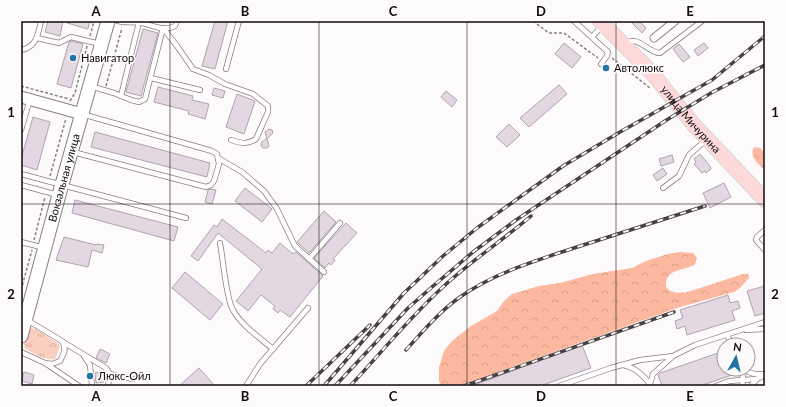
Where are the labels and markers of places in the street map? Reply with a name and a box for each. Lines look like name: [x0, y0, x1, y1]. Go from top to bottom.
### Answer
place label: Навигатор: [81, 51, 134, 64]
marker: Навигатор: [68, 53, 78, 63]
place label: Автолюкс: [614, 61, 664, 74]
marker: Автолюкс: [601, 63, 611, 73]
place label: Люкс-Ойл: [97, 369, 151, 382]
marker: Люкс-Ойл: [85, 371, 95, 381]

